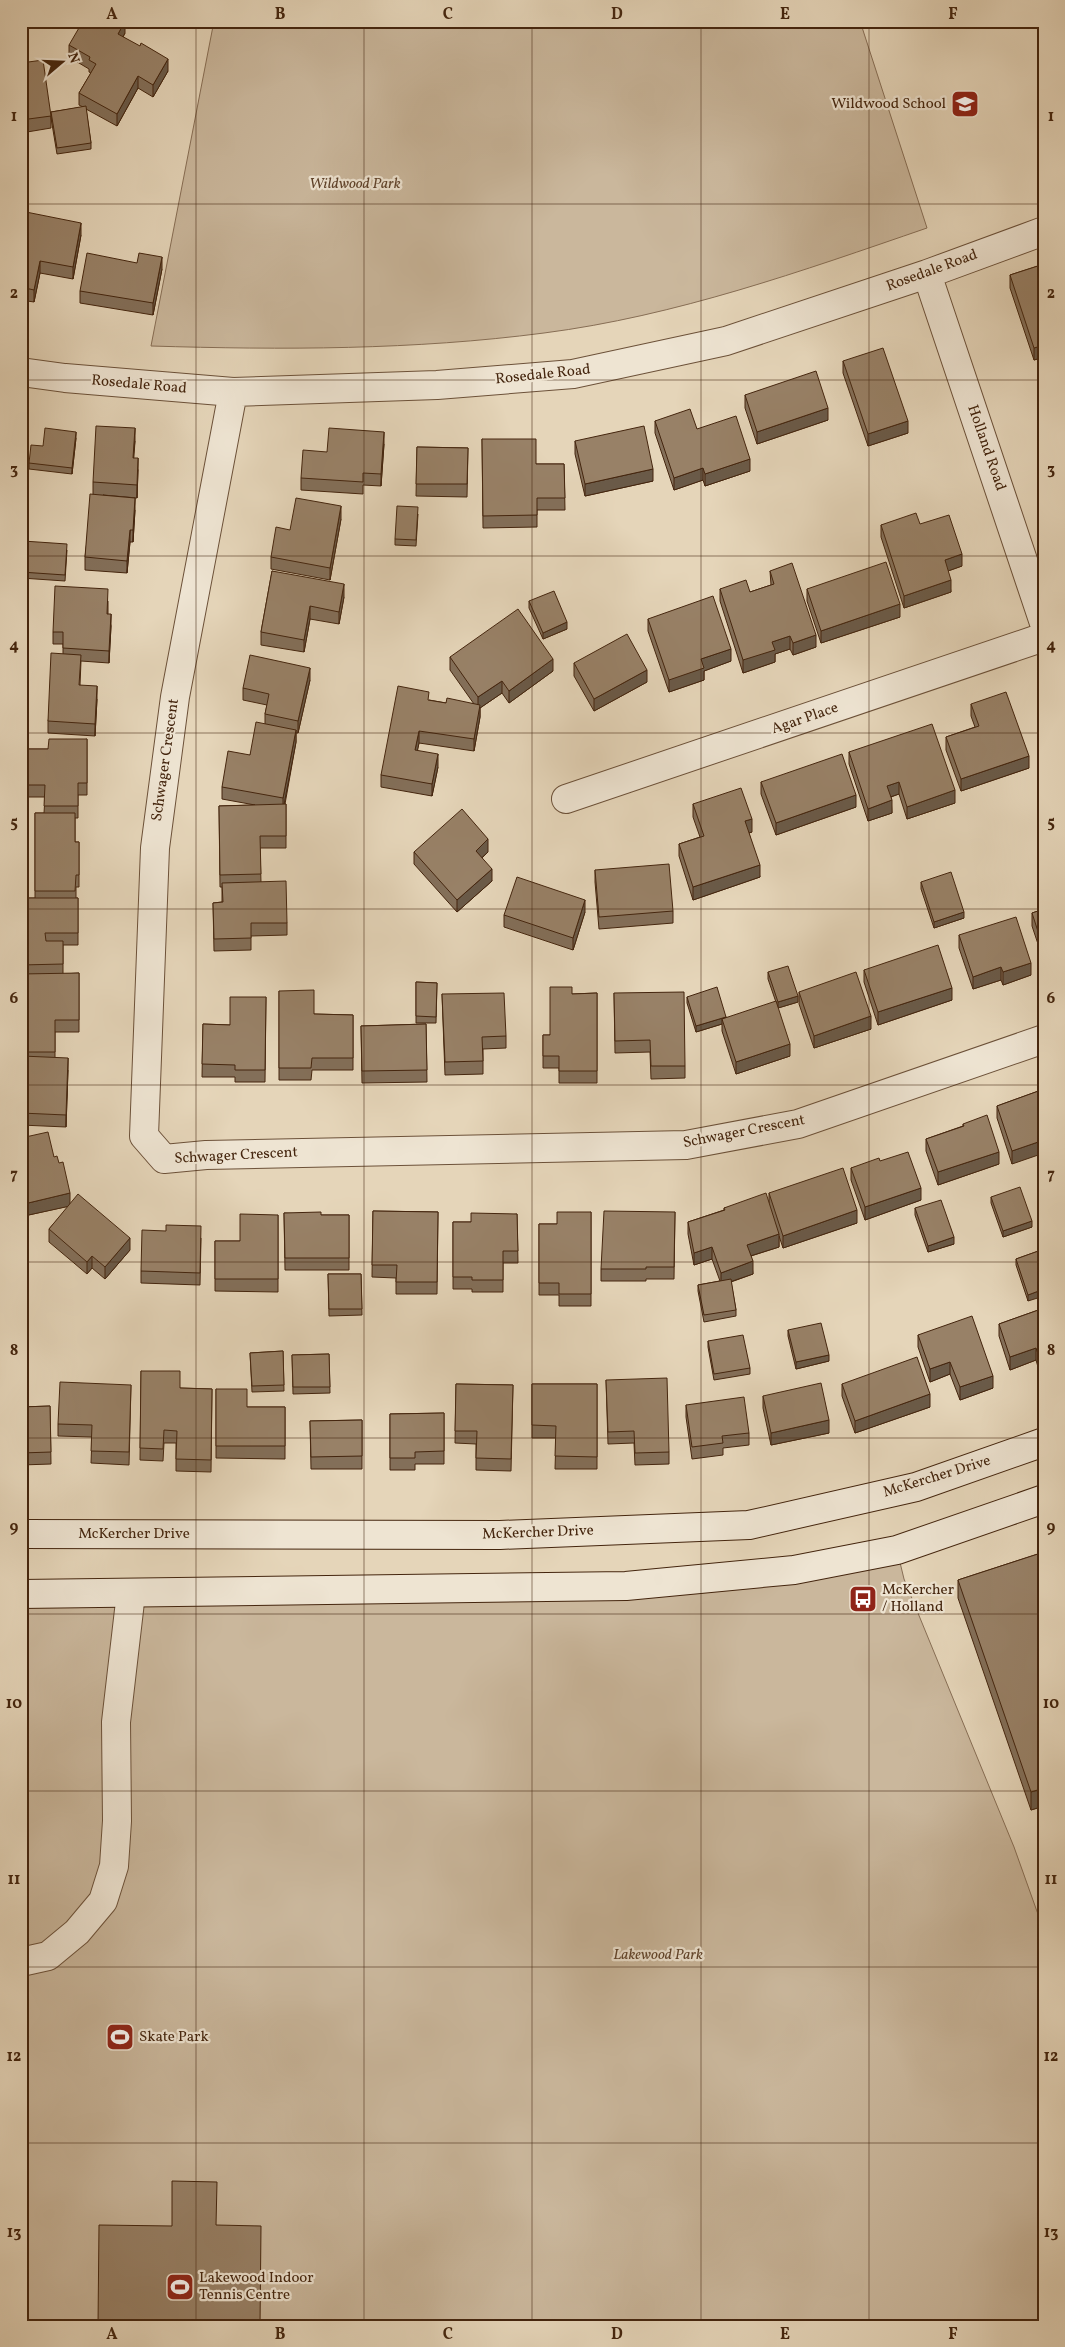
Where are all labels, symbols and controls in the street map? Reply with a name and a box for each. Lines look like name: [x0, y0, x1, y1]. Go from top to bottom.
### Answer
text: A: [106, 4, 118, 26]
text: B: [275, 4, 286, 26]
text: C: [443, 4, 453, 26]
text: D: [611, 4, 623, 26]
text: E: [780, 4, 790, 26]
text: F: [948, 4, 958, 26]
north arrow: [38, 38, 88, 88]
text: N: [62, 50, 84, 66]
school or university icon: Wildwood School: [950, 89, 980, 119]
place label: Wildwood School: [831, 94, 946, 115]
text: 1: [11, 106, 17, 128]
text: 1: [1048, 106, 1054, 128]
park label: Wildwood Park: [309, 174, 401, 195]
street label: Rosedale Road: [883, 245, 981, 297]
text: 2: [10, 283, 18, 305]
text: 2: [1047, 283, 1055, 305]
street label: Rosedale Road: [494, 360, 592, 390]
street label: Rosedale Road: [90, 370, 188, 400]
street label: Holland Road: [961, 402, 1011, 494]
text: 3: [10, 459, 18, 481]
text: 3: [1047, 459, 1055, 481]
text: 4: [9, 635, 19, 657]
text: 4: [1046, 635, 1056, 657]
street label: Schwager Crescent: [147, 697, 185, 823]
street label: Agar Place: [769, 698, 841, 740]
text: 5: [10, 812, 18, 834]
text: 5: [1047, 812, 1055, 834]
text: 6: [10, 988, 19, 1010]
text: 6: [1047, 988, 1056, 1010]
street label: Schwager Crescent: [681, 1110, 807, 1154]
street label: Schwager Crescent: [174, 1142, 298, 1170]
text: 7: [10, 1164, 18, 1186]
text: 7: [1047, 1164, 1055, 1186]
text: 8: [10, 1340, 18, 1362]
text: 8: [1047, 1340, 1055, 1362]
street label: McKercher Drive: [881, 1451, 993, 1503]
text: 9: [10, 1517, 19, 1539]
text: 9: [1047, 1517, 1056, 1539]
street label: McKercher Drive: [482, 1521, 594, 1545]
street label: McKercher Drive: [78, 1524, 190, 1545]
place label: McKercher / Holland: [882, 1580, 954, 1618]
bus stop icon: McKercher / Holland: [848, 1584, 878, 1614]
text: 10: [6, 1693, 22, 1715]
text: 10: [1043, 1693, 1059, 1715]
text: 11: [8, 1869, 20, 1891]
text: 11: [1045, 1869, 1057, 1891]
park label: Lakewood Park: [613, 1945, 703, 1966]
sports icon: Skate Park: [105, 2022, 135, 2052]
place label: Skate Park: [139, 2027, 209, 2048]
text: 12: [7, 2046, 21, 2068]
text: 12: [1044, 2046, 1058, 2068]
text: 13: [7, 2222, 21, 2244]
text: 13: [1044, 2222, 1058, 2244]
place label: Lakewood Indoor Tennis Centre: [199, 2268, 314, 2306]
sports icon: Lakewood Indoor Tennis Centre: [165, 2272, 195, 2302]
text: A: [106, 2324, 118, 2346]
text: B: [275, 2324, 286, 2346]
text: C: [443, 2324, 453, 2346]
text: D: [611, 2324, 623, 2346]
text: E: [780, 2324, 790, 2346]
text: F: [948, 2324, 958, 2346]

